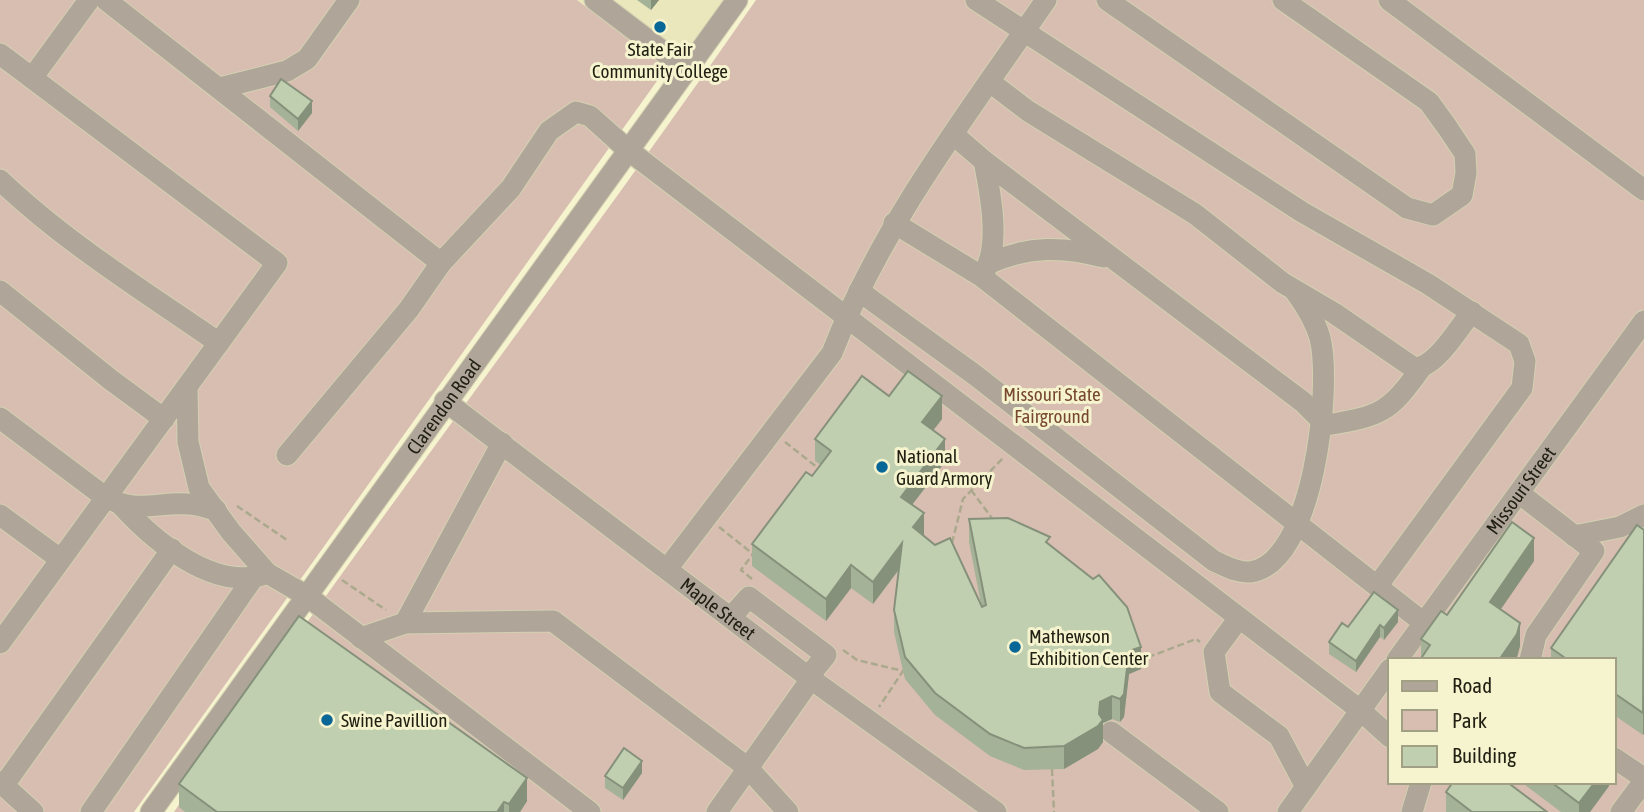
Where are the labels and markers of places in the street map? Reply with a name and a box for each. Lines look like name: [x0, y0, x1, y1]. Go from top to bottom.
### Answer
marker: State Fair Community College: [652, 19, 668, 35]
place label: State Fair Community College: [592, 38, 728, 82]
place label: National Guard Armory: [896, 445, 992, 489]
marker: National Guard Armory: [874, 459, 890, 475]
place label: Mathewson Exhibition Center: [1029, 625, 1149, 669]
marker: Mathewson Exhibition Center: [1007, 639, 1023, 655]
place label: Swine Pavillion: [341, 709, 448, 731]
marker: Swine Pavillion: [319, 712, 335, 728]

